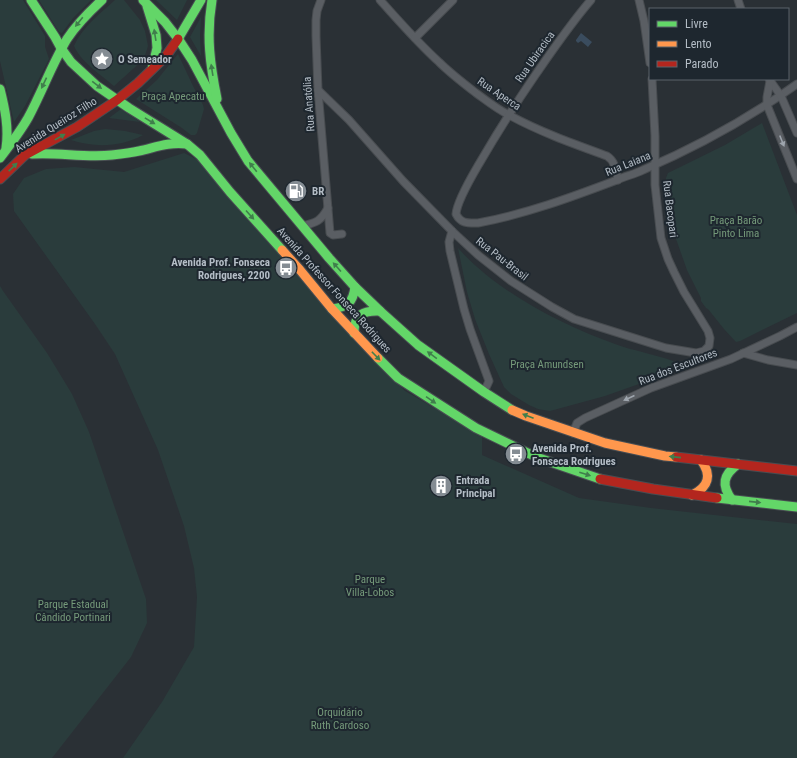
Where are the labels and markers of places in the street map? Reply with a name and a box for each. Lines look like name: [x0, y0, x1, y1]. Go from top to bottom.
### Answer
place icon: O Semeador: [89, 46, 115, 72]
place label: O Semeador: [118, 53, 172, 66]
fuel station icon: BR: [283, 178, 309, 204]
place label: BR: [312, 185, 324, 198]
bus stop icon: Avenida Prof. Fonseca Rodrigues, 2200: [273, 255, 299, 281]
place label: Avenida Prof. Fonseca Rodrigues, 2200: [171, 256, 270, 282]
bus stop icon: Avenida Prof. Fonseca Rodrigues: [503, 441, 529, 467]
place label: Avenida Prof. Fonseca Rodrigues: [532, 442, 616, 468]
building icon: Entrada Principal: [428, 473, 454, 499]
place label: Entrada Principal: [456, 474, 496, 500]

